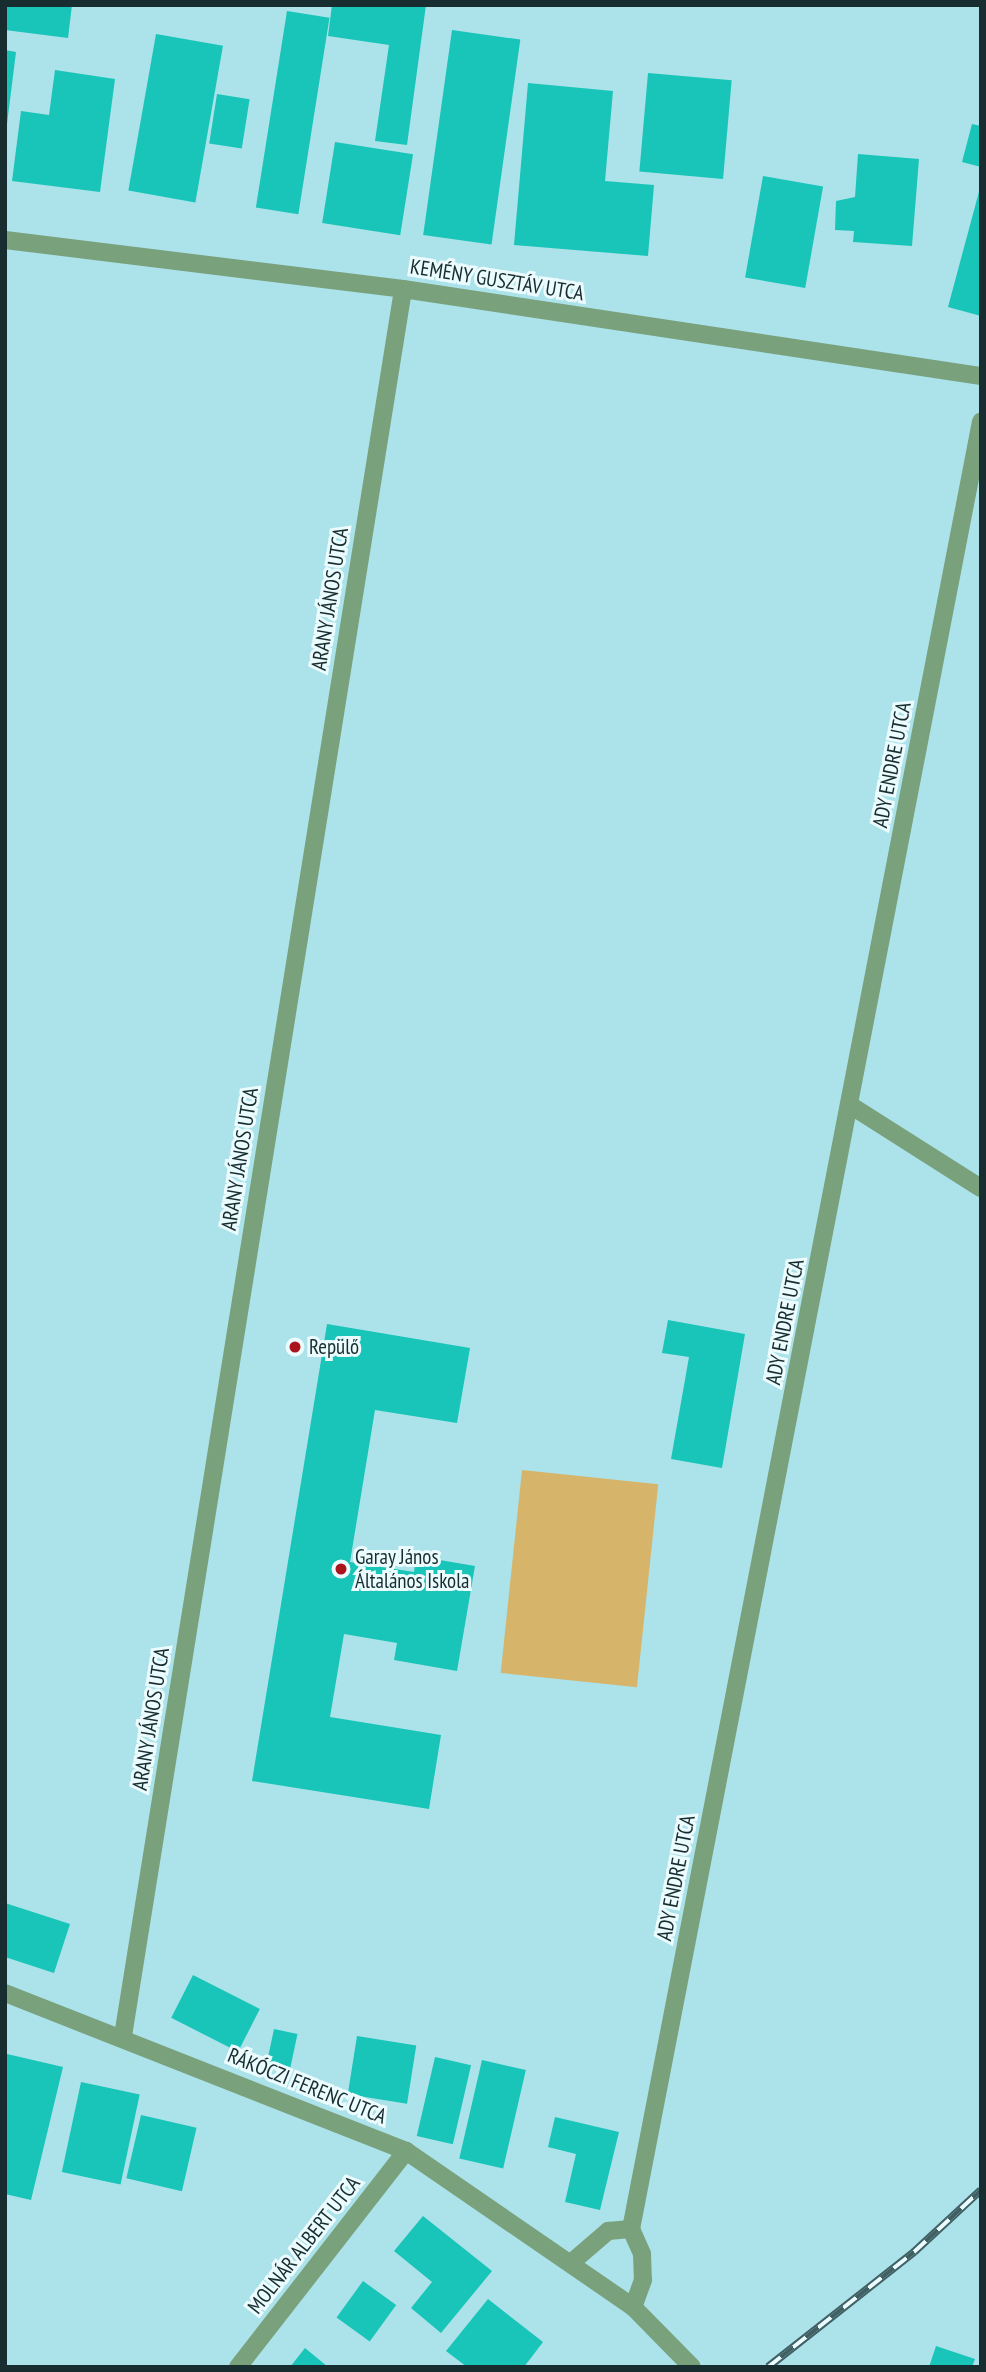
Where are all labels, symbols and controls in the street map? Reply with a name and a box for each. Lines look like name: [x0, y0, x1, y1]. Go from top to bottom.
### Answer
street label: KEMÉNY GUSZTÁV UTCA: [408, 254, 586, 306]
street label: ARANY JÁNOS UTCA: [306, 526, 354, 672]
street label: ADY ENDRE UTCA: [867, 700, 917, 830]
street label: ARANY JÁNOS UTCA: [216, 1086, 264, 1232]
street label: ADY ENDRE UTCA: [760, 1257, 810, 1387]
place label: Repülő: [309, 1334, 359, 1360]
marker: Repülő: [287, 1339, 303, 1355]
place label: Garay János Általános Iskola: [355, 1544, 469, 1594]
marker: Garay János Általános Iskola: [333, 1561, 349, 1577]
street label: ARANY JÁNOS UTCA: [127, 1646, 175, 1792]
street label: ADY ENDRE UTCA: [651, 1813, 701, 1943]
street label: RÁKÓCZI FERENC UTCA: [224, 2043, 390, 2129]
street label: MOLNÁR ALBERT UTCA: [242, 2171, 366, 2319]

